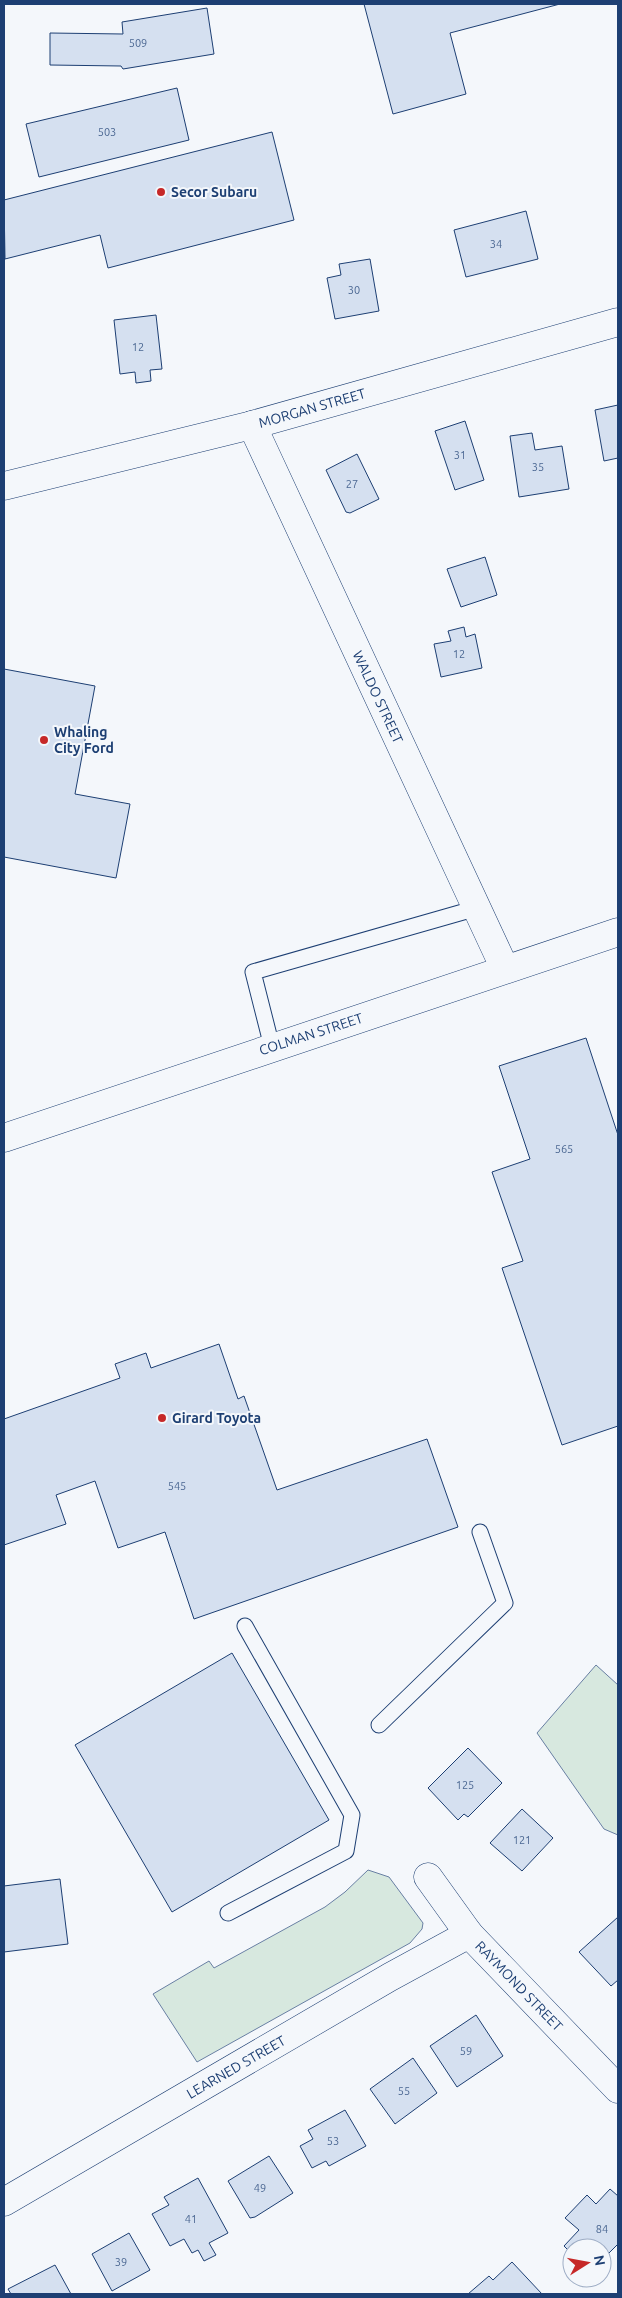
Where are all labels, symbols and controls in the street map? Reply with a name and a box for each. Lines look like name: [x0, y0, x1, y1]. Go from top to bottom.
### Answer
house number: 509: [129, 37, 147, 49]
house number: 503: [98, 126, 116, 138]
place label: Secor Subaru: [171, 184, 257, 200]
marker: Secor Subaru: [155, 186, 167, 198]
house number: 34: [490, 238, 502, 250]
house number: 30: [348, 284, 360, 296]
house number: 12: [132, 341, 144, 353]
street label: MORGAN STREET: [257, 385, 368, 431]
house number: 31: [454, 449, 466, 461]
house number: 35: [532, 461, 544, 473]
house number: 27: [346, 478, 358, 490]
street label: WALDO STREET: [350, 648, 407, 746]
house number: 12: [453, 648, 465, 660]
place label: Whaling City Ford: [54, 724, 114, 756]
marker: Whaling City Ford: [38, 734, 50, 746]
street label: COLMAN STREET: [257, 1010, 365, 1058]
house number: 565: [555, 1143, 573, 1155]
place label: Girard Toyota: [172, 1410, 261, 1426]
marker: Girard Toyota: [156, 1412, 168, 1424]
house number: 545: [168, 1480, 186, 1492]
house number: 125: [456, 1779, 474, 1791]
house number: 121: [513, 1834, 531, 1846]
street label: RAYMOND STREET: [472, 1938, 566, 2034]
street label: LEARNED STREET: [184, 2032, 288, 2102]
house number: 59: [460, 2045, 472, 2057]
house number: 55: [398, 2085, 410, 2097]
house number: 53: [327, 2135, 339, 2147]
house number: 49: [254, 2182, 266, 2194]
house number: 41: [185, 2213, 197, 2225]
house number: 84: [596, 2223, 608, 2235]
north arrow: [562, 2238, 612, 2288]
text: N: [591, 2254, 609, 2267]
house number: 39: [115, 2256, 127, 2268]

